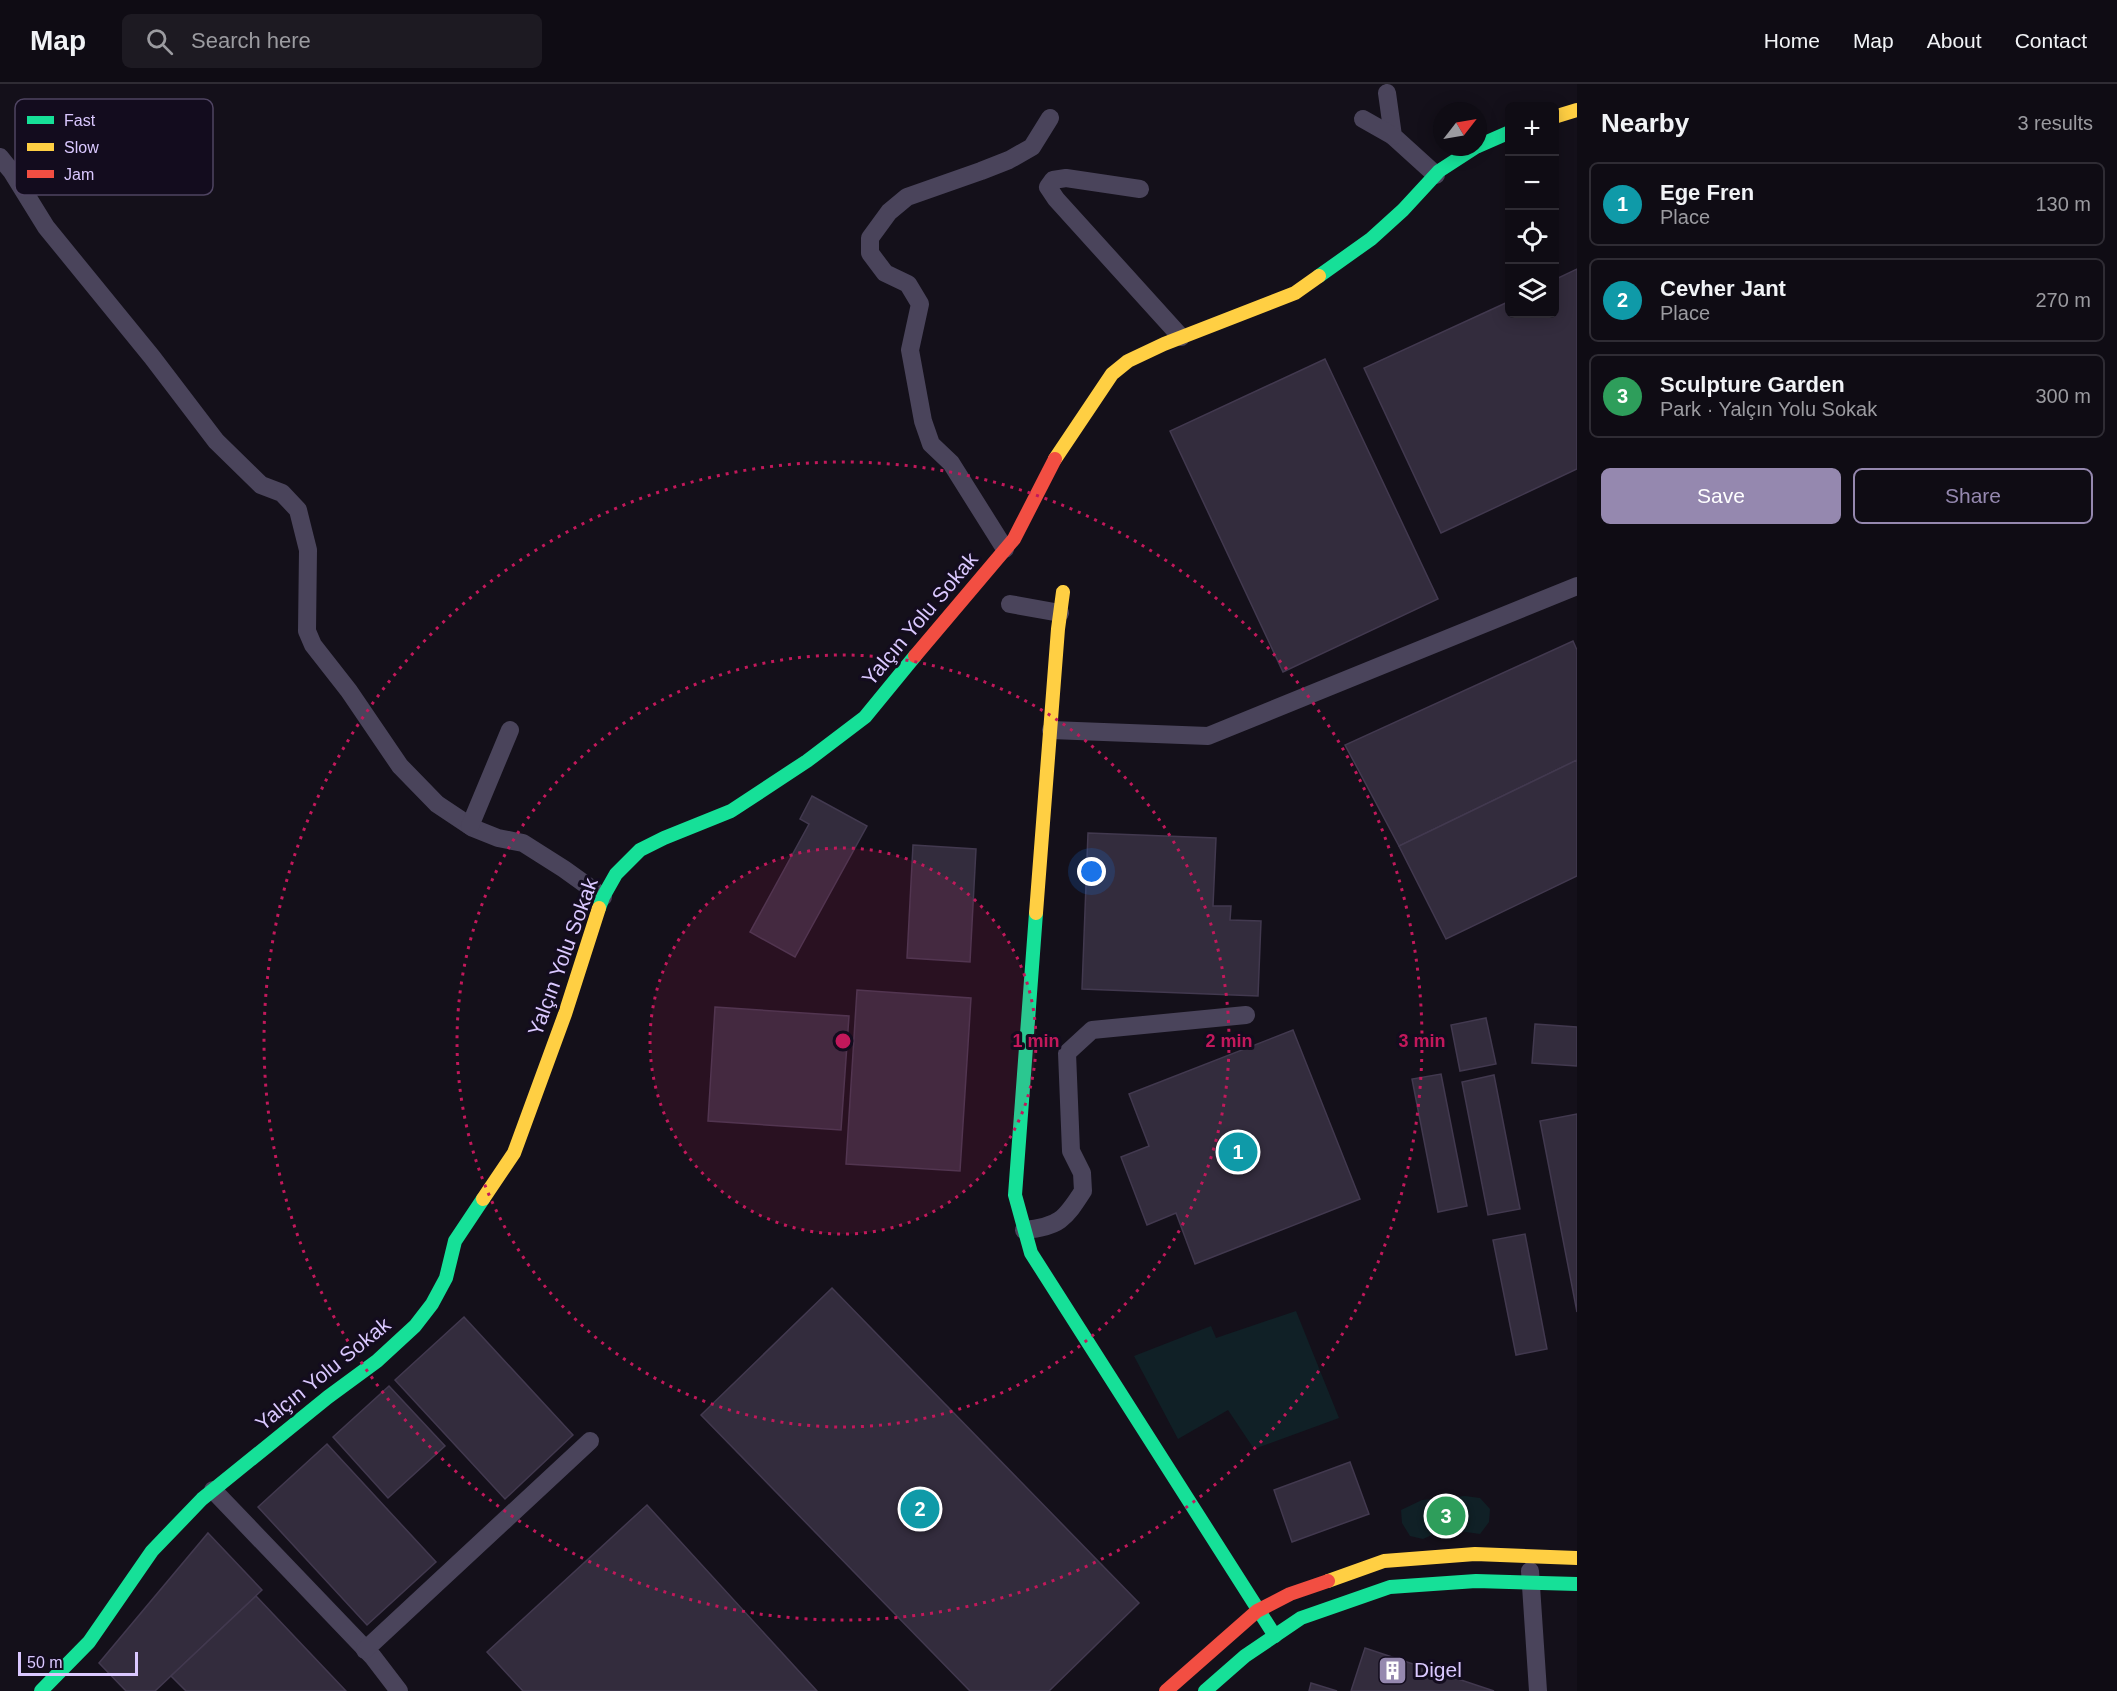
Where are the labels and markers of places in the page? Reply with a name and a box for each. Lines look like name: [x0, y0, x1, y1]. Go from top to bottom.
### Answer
centre of rings: [833, 1031, 853, 1051]
pin: 1: [1218, 1130, 1258, 1174]
pin: 2: [900, 1486, 940, 1532]
pin: 3: [1426, 1494, 1466, 1538]
building icon: Digel: [1377, 1654, 1409, 1686]
place label: Digel: [1414, 1658, 1462, 1681]

